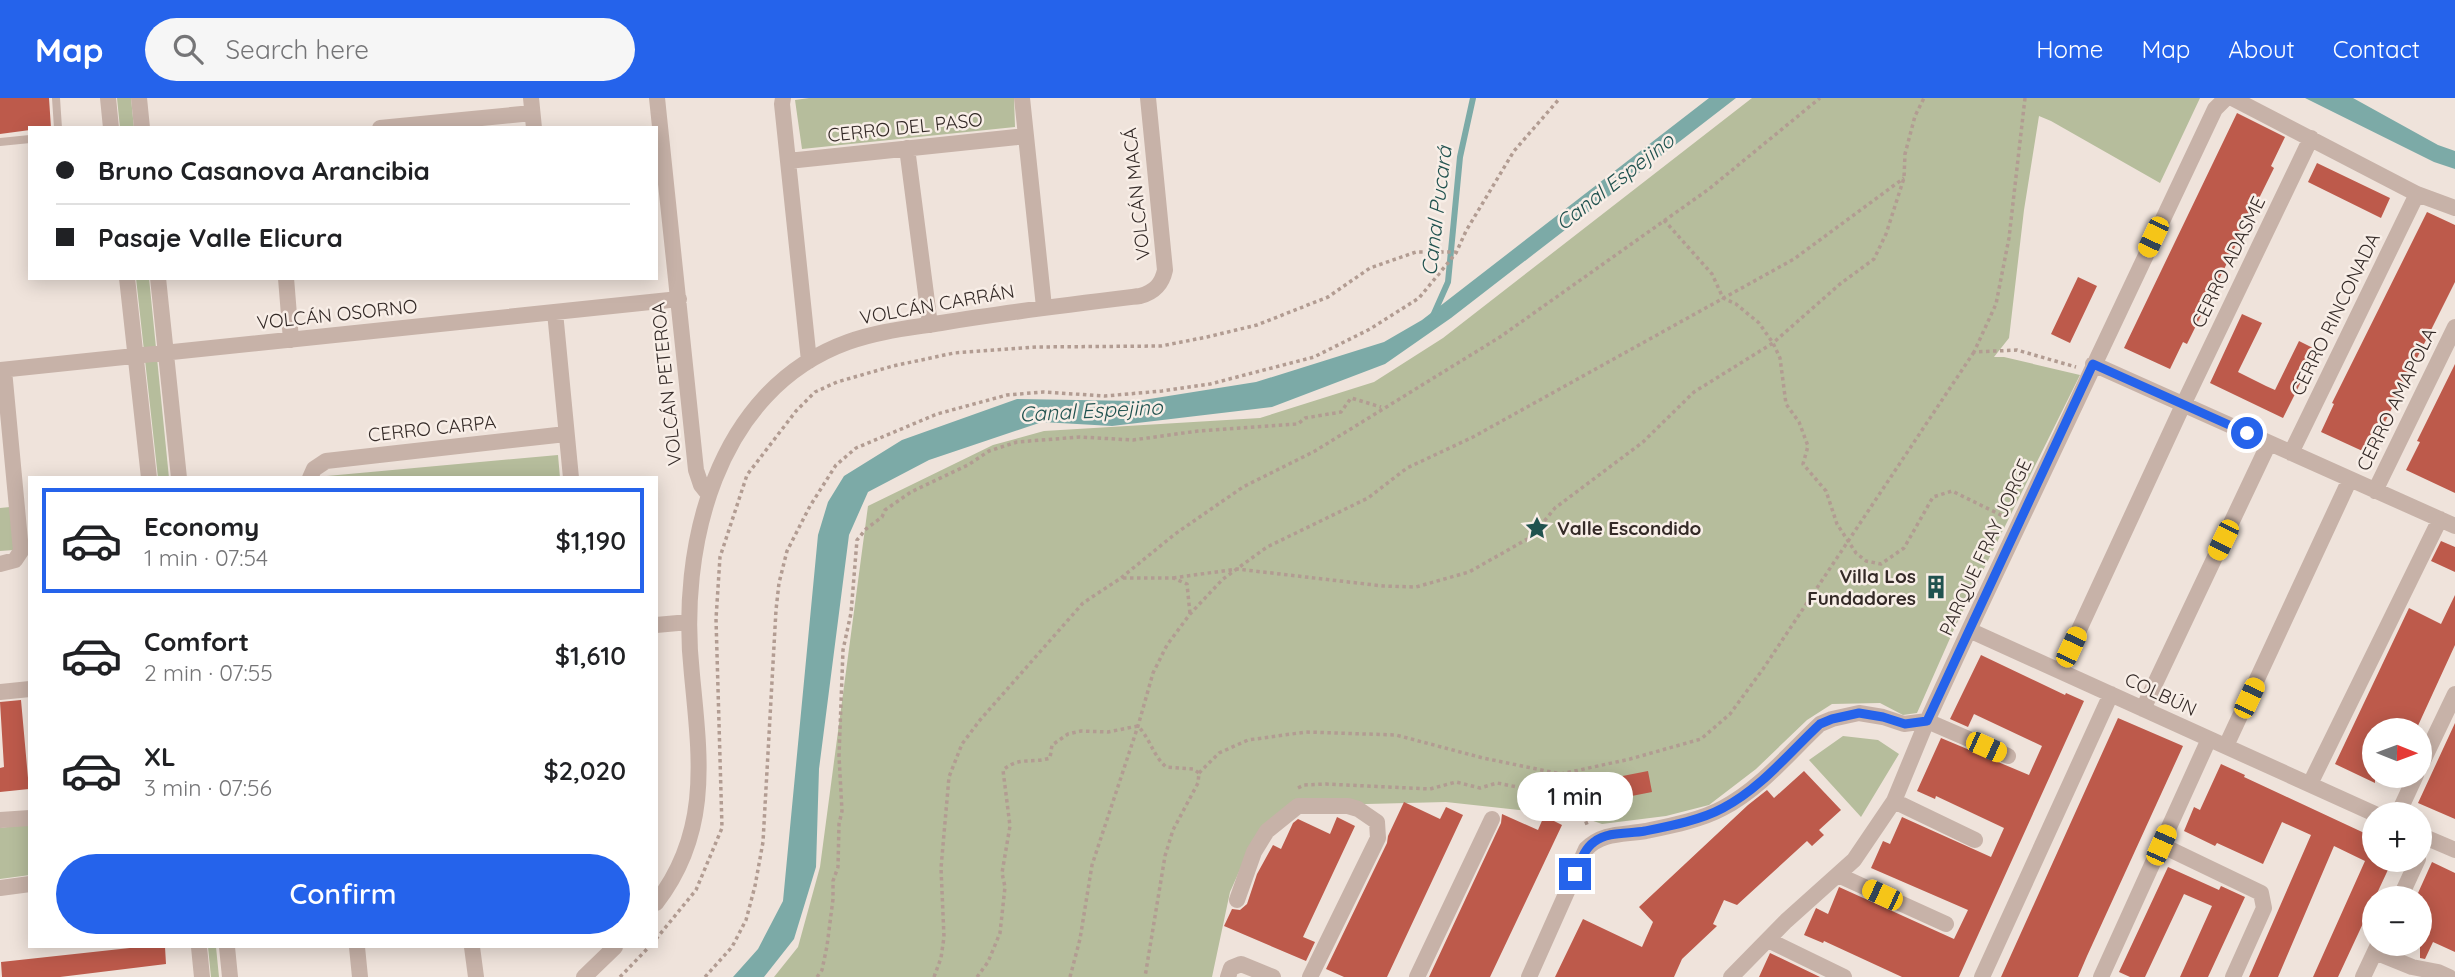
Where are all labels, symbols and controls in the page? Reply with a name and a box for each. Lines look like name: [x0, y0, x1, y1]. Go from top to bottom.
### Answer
search box: [145, 18, 635, 81]
text: Map: [35, 29, 103, 70]
icon: search: [169, 30, 207, 68]
text: Search here: [225, 33, 369, 66]
text: Home: [2036, 34, 2103, 64]
text: Map: [2141, 34, 2190, 64]
text: About: [2228, 34, 2295, 64]
text: Contact: [2333, 34, 2420, 64]
street label: CERRO DEL PASO: [826, 107, 984, 147]
street label: VOLCÁN MACÁ: [1117, 126, 1155, 262]
water label: Canal Espejino: [1550, 126, 1680, 236]
water label: Canal Pucará: [1415, 143, 1457, 277]
text: Bruno Casanova Arancibia: [98, 154, 430, 187]
street label: CERRO ADASME: [2186, 192, 2270, 332]
car: [2135, 214, 2172, 260]
text: Pasaje Valle Elicura: [98, 221, 343, 254]
street label: CERRO RINCONADA: [2285, 229, 2385, 399]
street label: VOLCÁN CARRÁN: [858, 279, 1016, 329]
street label: VOLCÁN OSORNO: [255, 294, 419, 334]
street label: VOLCÁN PETEROA: [645, 301, 687, 467]
street label: CERRO AMAPOLA: [2351, 323, 2441, 475]
water label: Canal Espejino: [1019, 393, 1164, 427]
street label: CERRO CARPA: [367, 409, 497, 447]
route start: [2231, 417, 2263, 449]
street label: PARQUE FRAY JORGE: [1933, 455, 2037, 639]
icon: car: [60, 509, 123, 572]
text: Economy: [144, 510, 259, 543]
place icon: Valle Escondido: [1523, 514, 1551, 542]
place label: Valle Escondido: [1557, 516, 1702, 540]
car: [2205, 517, 2242, 563]
text: $1,190: [556, 524, 626, 557]
text: 1 min · 07:54: [144, 543, 268, 572]
place label: Villa Los Fundadores: [1807, 564, 1916, 610]
building icon: Villa Los Fundadores: [1922, 573, 1950, 601]
icon: car: [60, 624, 123, 687]
car: [2053, 624, 2090, 670]
text: Comfort: [144, 625, 249, 658]
text: $1,610: [555, 639, 626, 672]
text: 2 min · 07:55: [144, 658, 273, 687]
street label: COLBÚN: [2121, 667, 2201, 721]
car: [2231, 675, 2268, 721]
north arrow: [2362, 718, 2432, 788]
map controls: [2362, 718, 2432, 956]
car: [1963, 729, 2010, 765]
icon: car: [60, 739, 123, 802]
text: XL: [144, 740, 176, 773]
text: $2,020: [543, 754, 626, 787]
callout: 1 min: [1517, 772, 1633, 822]
text: 3 min · 07:56: [144, 773, 272, 802]
text: 1 min: [1547, 782, 1603, 811]
button: +: [2362, 802, 2432, 872]
car: [2143, 822, 2180, 868]
button: Confirm: [56, 854, 630, 934]
route end: [1559, 858, 1591, 890]
car: [1859, 877, 1906, 913]
button: −: [2362, 886, 2432, 956]

